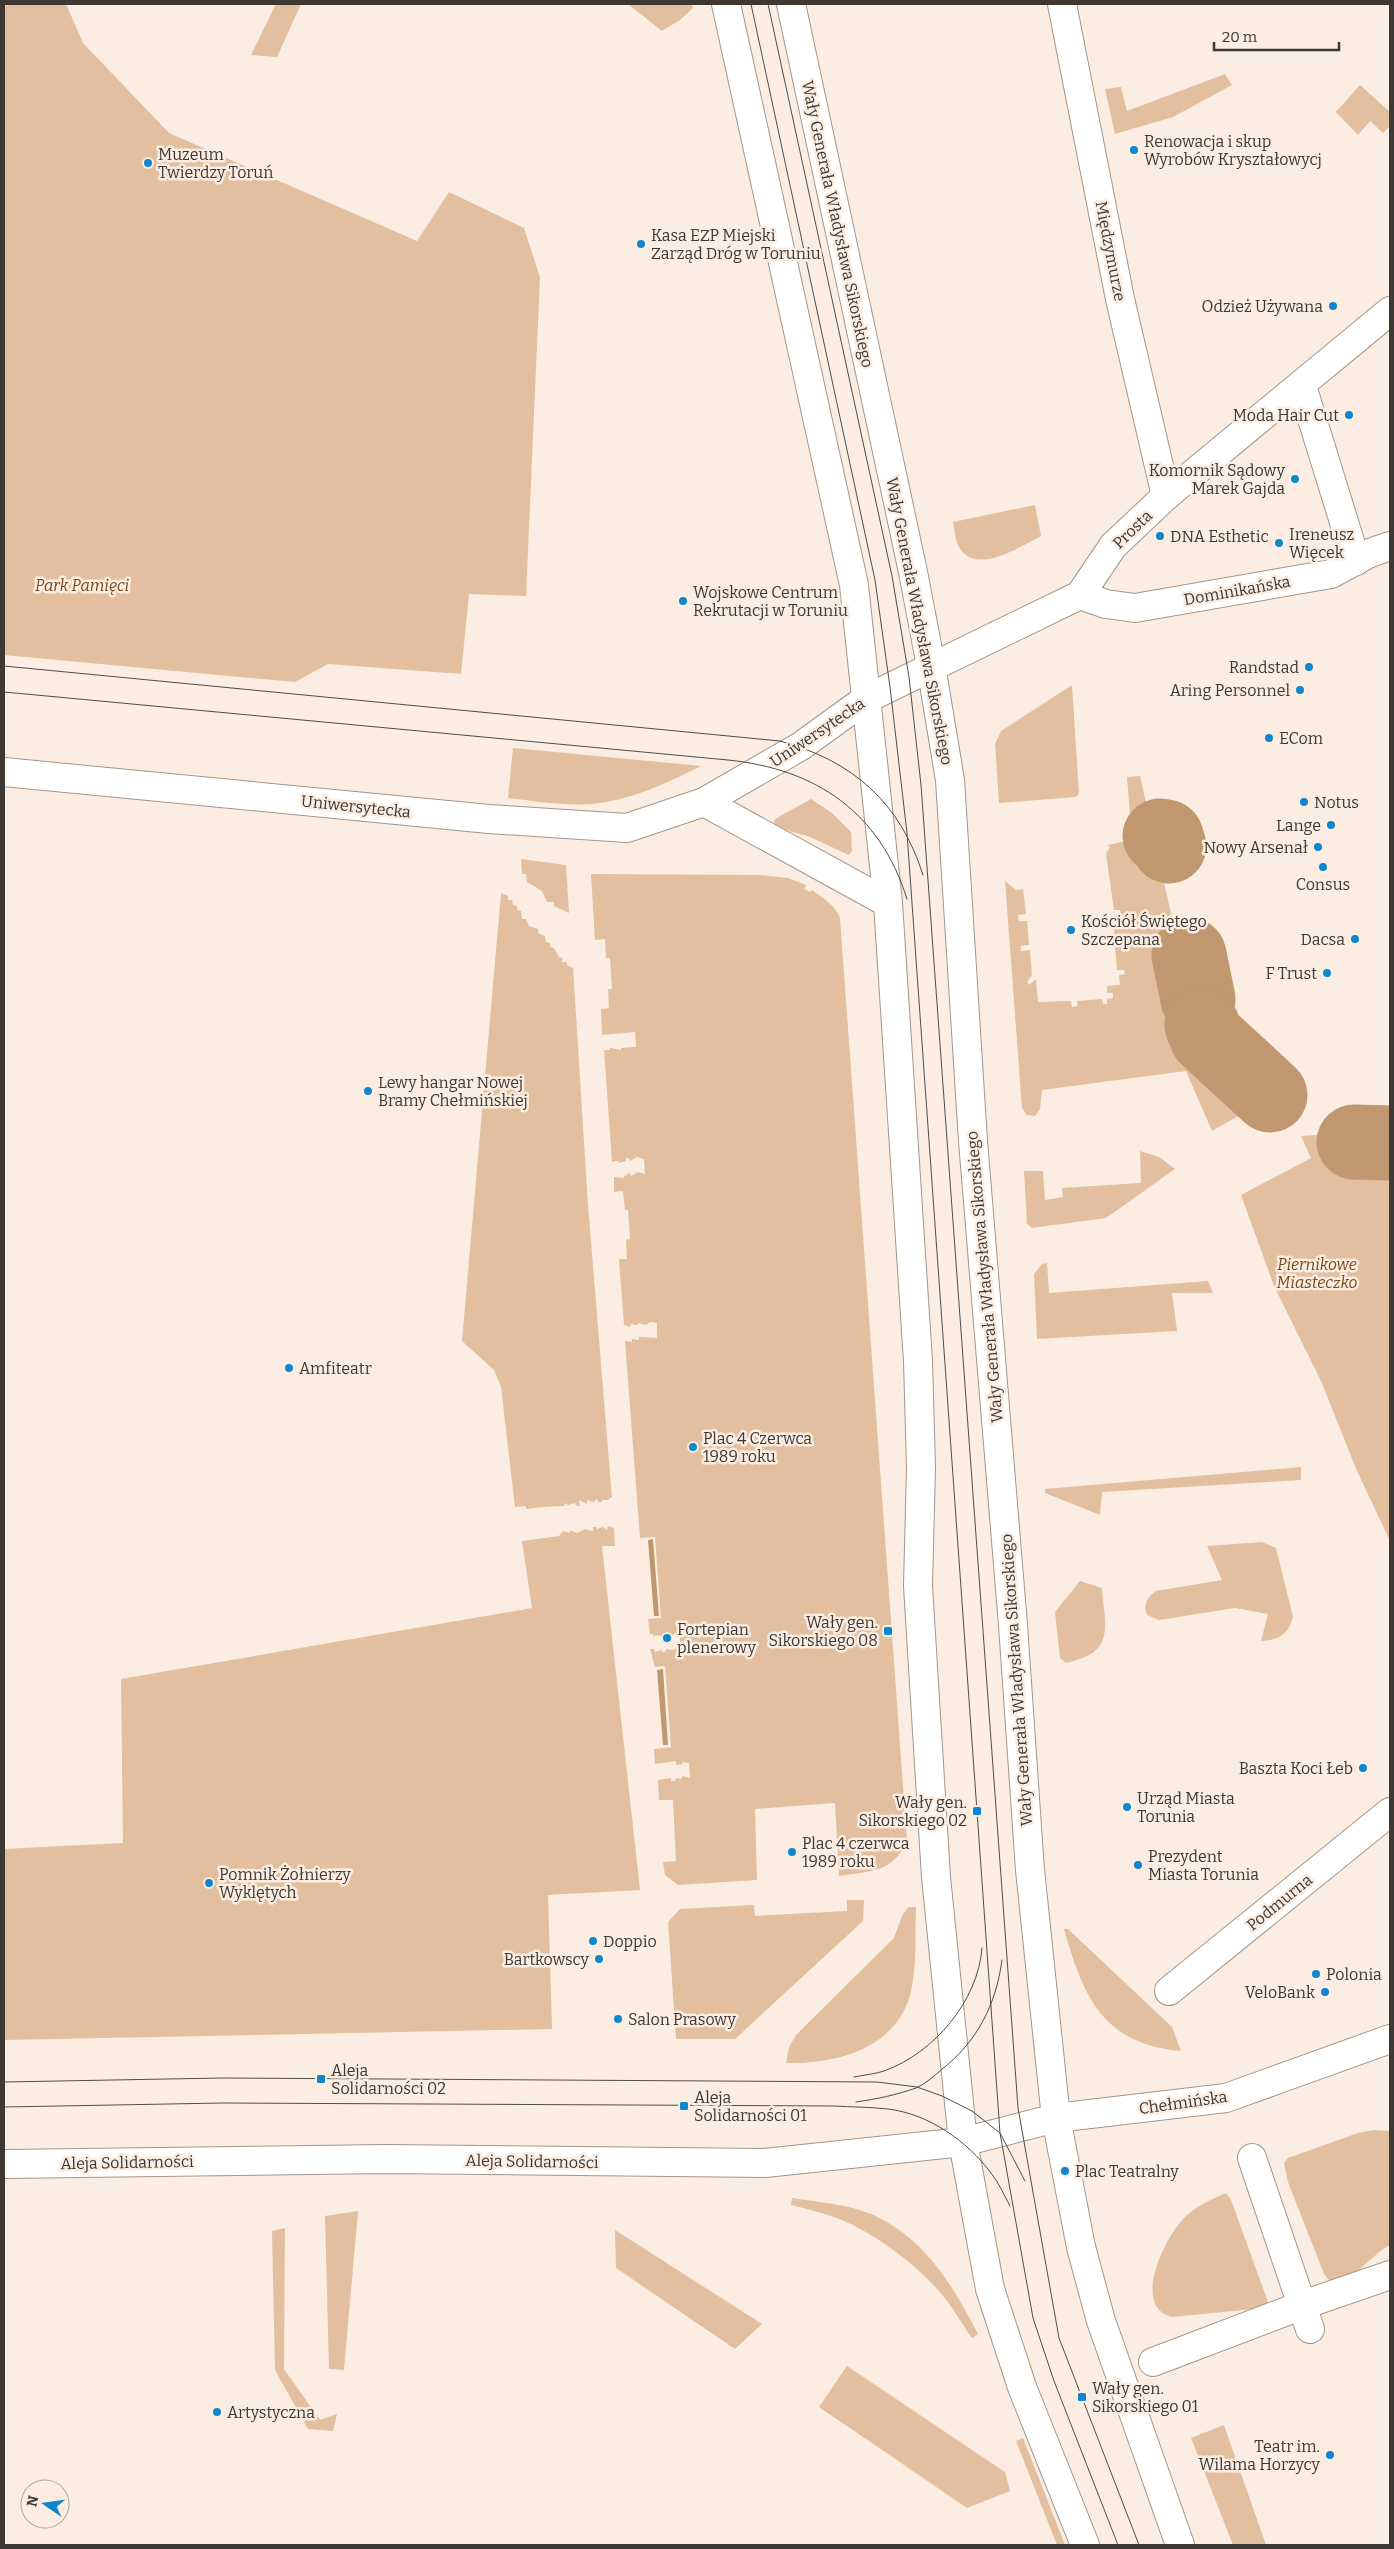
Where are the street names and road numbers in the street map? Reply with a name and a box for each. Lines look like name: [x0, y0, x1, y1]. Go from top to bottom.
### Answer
street label: Wały Generała Władysława Sikorskiego: [798, 79, 877, 369]
street label: Międzymurze: [1091, 199, 1130, 303]
street label: Wały Generała Władysława Sikorskiego: [882, 476, 957, 767]
street label: Prosta: [1109, 506, 1156, 553]
street label: Dominikańska: [1182, 572, 1292, 609]
street label: Uniwersytecka: [766, 694, 869, 771]
street label: Uniwersytecka: [300, 791, 412, 822]
street label: Wały Generała Władysława Sikorskiego: [962, 1130, 1007, 1424]
street label: Wały Generała Władysława Sikorskiego: [997, 1533, 1036, 1827]
street label: Podmurna: [1243, 1870, 1316, 1935]
street label: Chełmińska: [1138, 2087, 1229, 2118]
street label: Aleja Solidarności: [465, 2151, 599, 2172]
street label: Aleja Solidarności: [60, 2152, 194, 2173]

